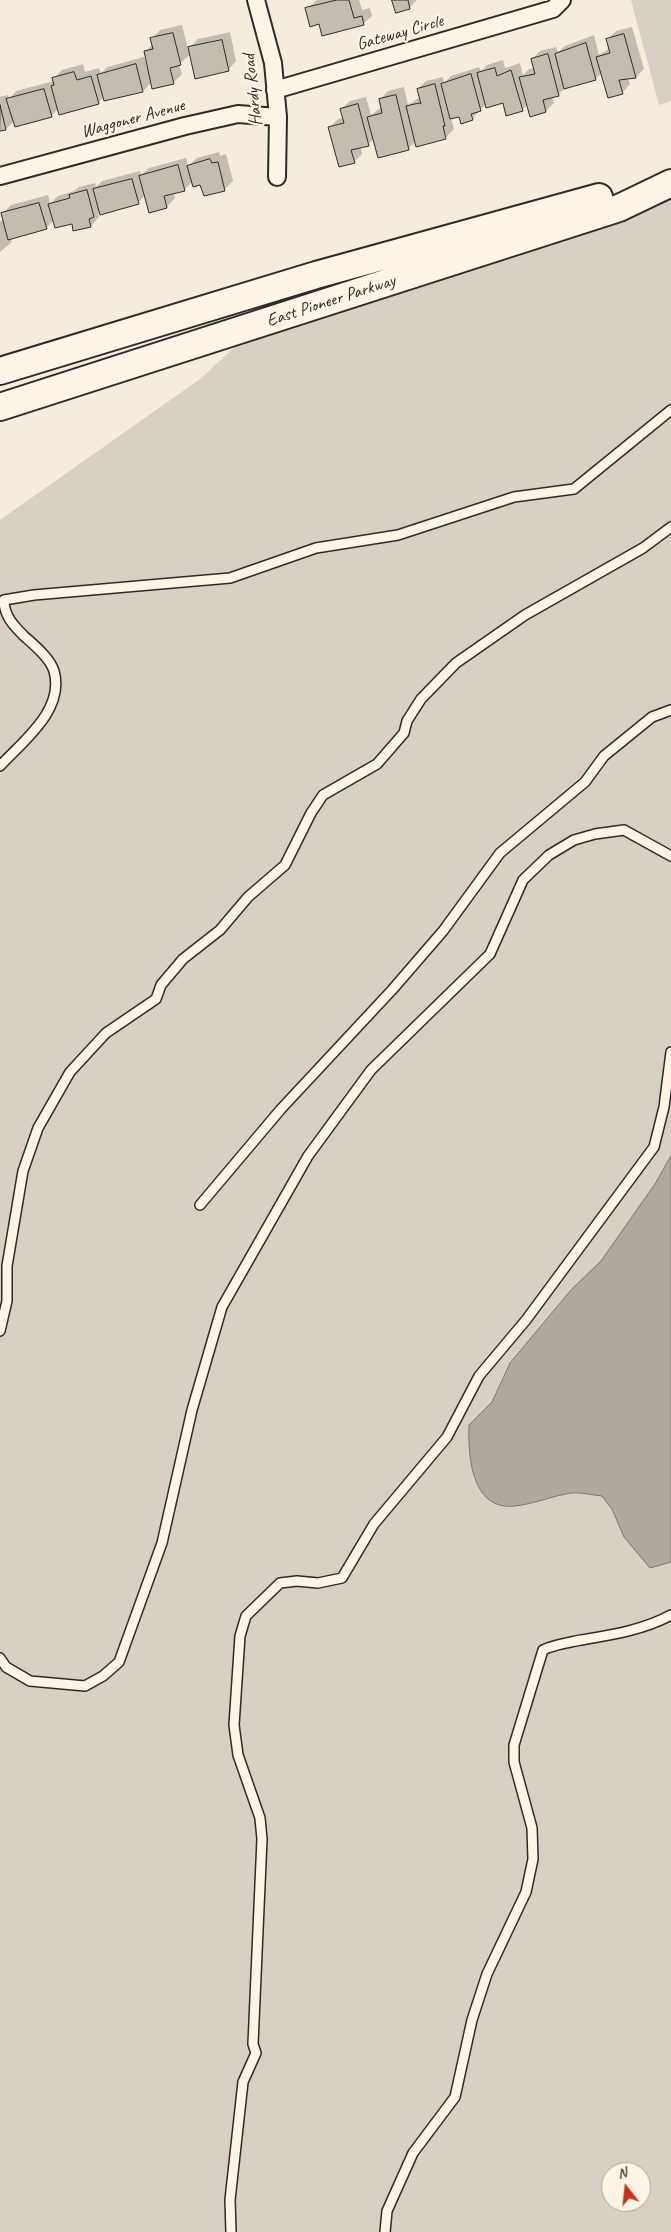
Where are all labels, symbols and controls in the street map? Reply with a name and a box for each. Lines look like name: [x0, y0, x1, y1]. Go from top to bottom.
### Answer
street label: Gateway Circle: [354, 10, 446, 56]
street label: Hardy Road: [238, 53, 268, 127]
street label: Waggoner Avenue: [79, 95, 187, 143]
street label: East Pioneer Parkway: [264, 270, 398, 332]
north arrow: [601, 2162, 651, 2212]
text: N: [615, 2164, 629, 2182]

